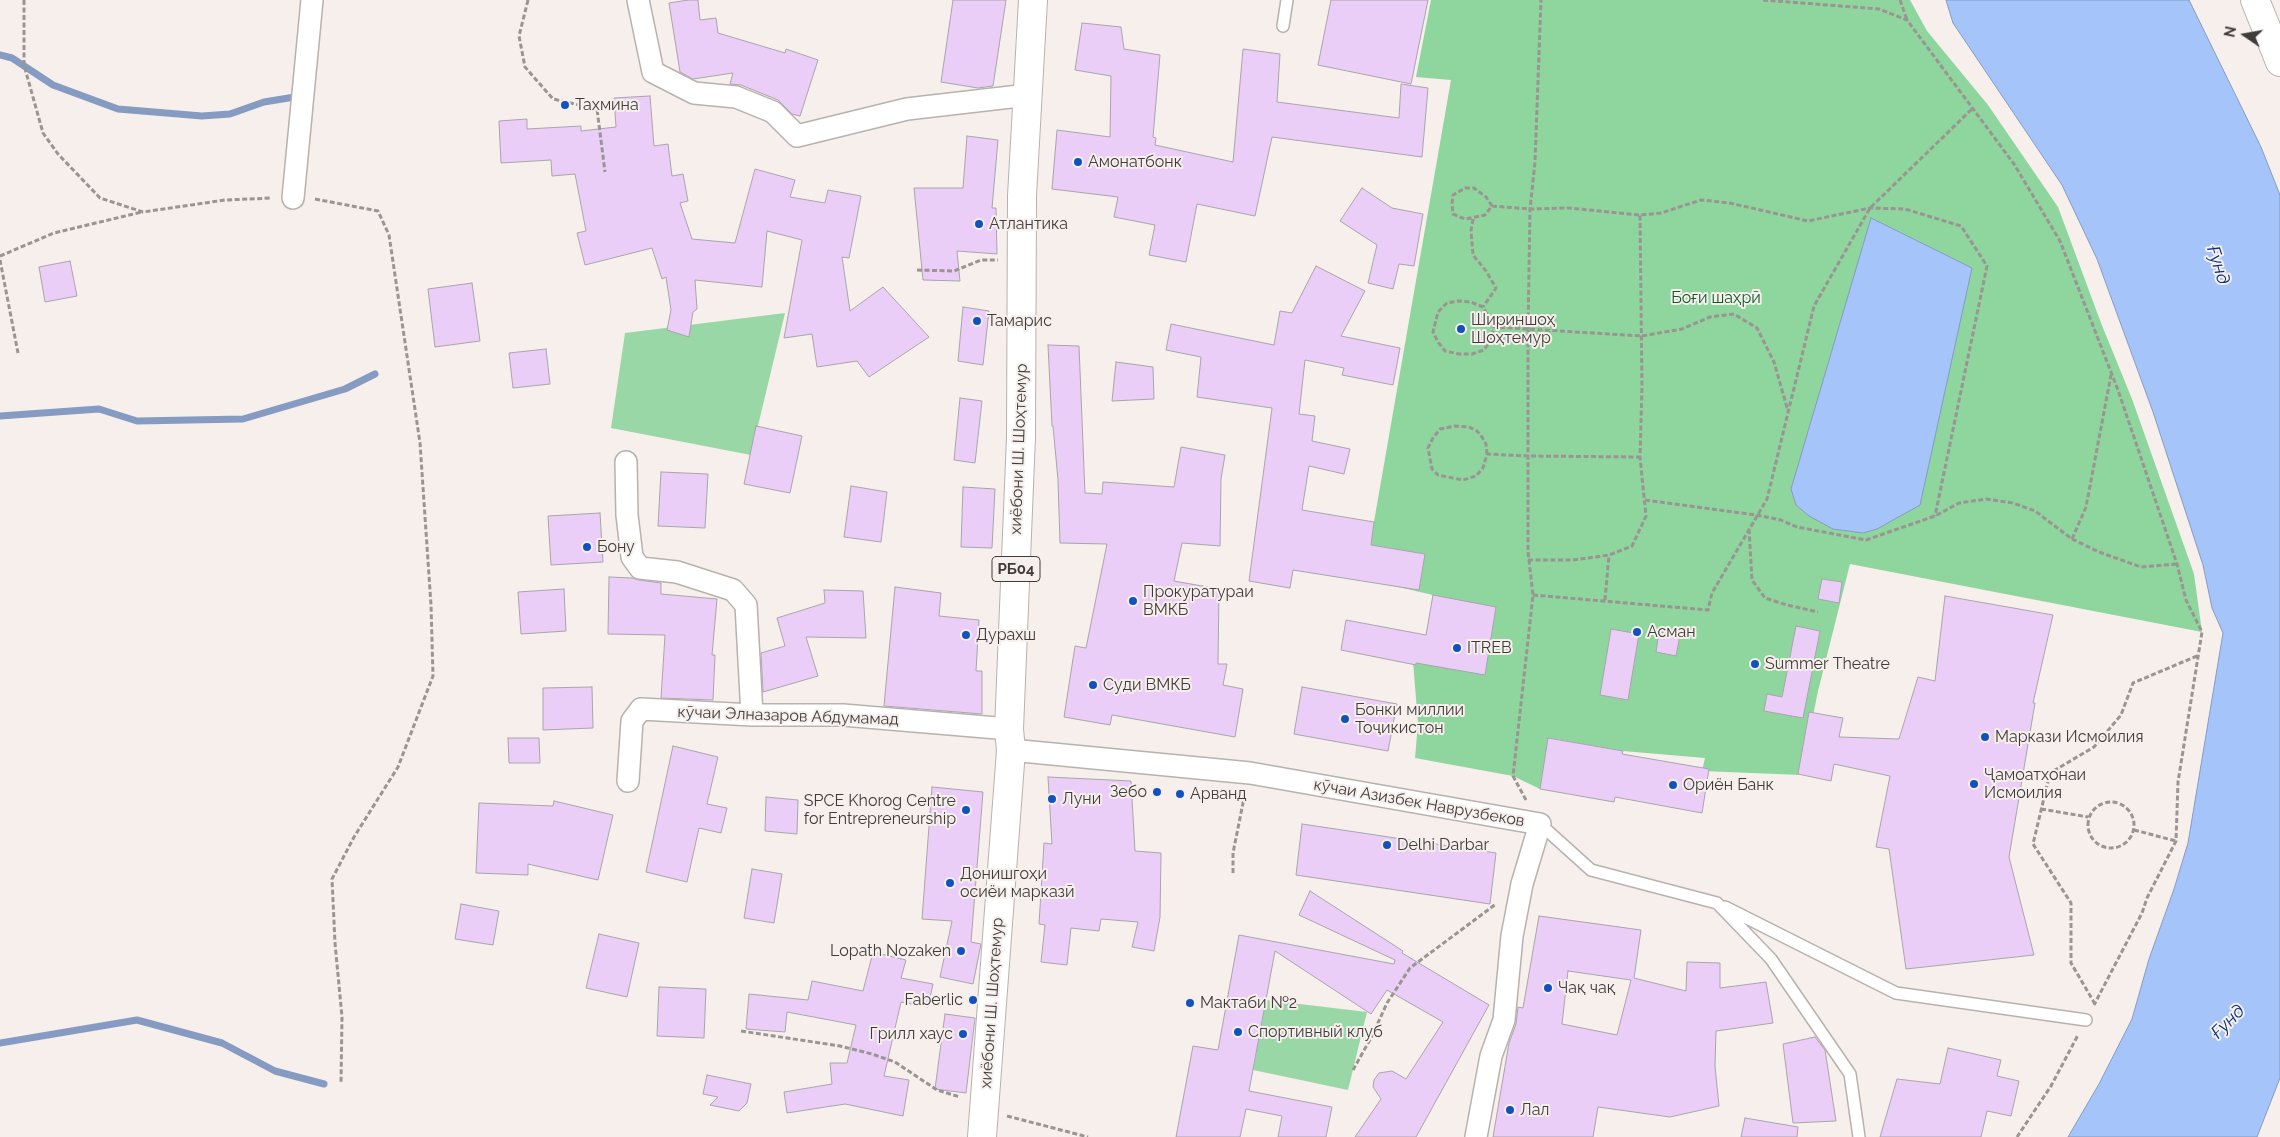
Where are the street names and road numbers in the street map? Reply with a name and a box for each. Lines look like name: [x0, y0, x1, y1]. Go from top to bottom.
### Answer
street label: хиёбони Ш. Шоҳтемур: [1006, 363, 1032, 535]
road number: РБ04: [992, 556, 1040, 582]
street label: кӯчаи Элназаров Абдумамад: [677, 703, 899, 729]
street label: кӯчаи Азизбек Наврузбеков: [1312, 775, 1526, 831]
street label: хиёбони Ш. Шоҳтемур: [976, 917, 1008, 1089]

